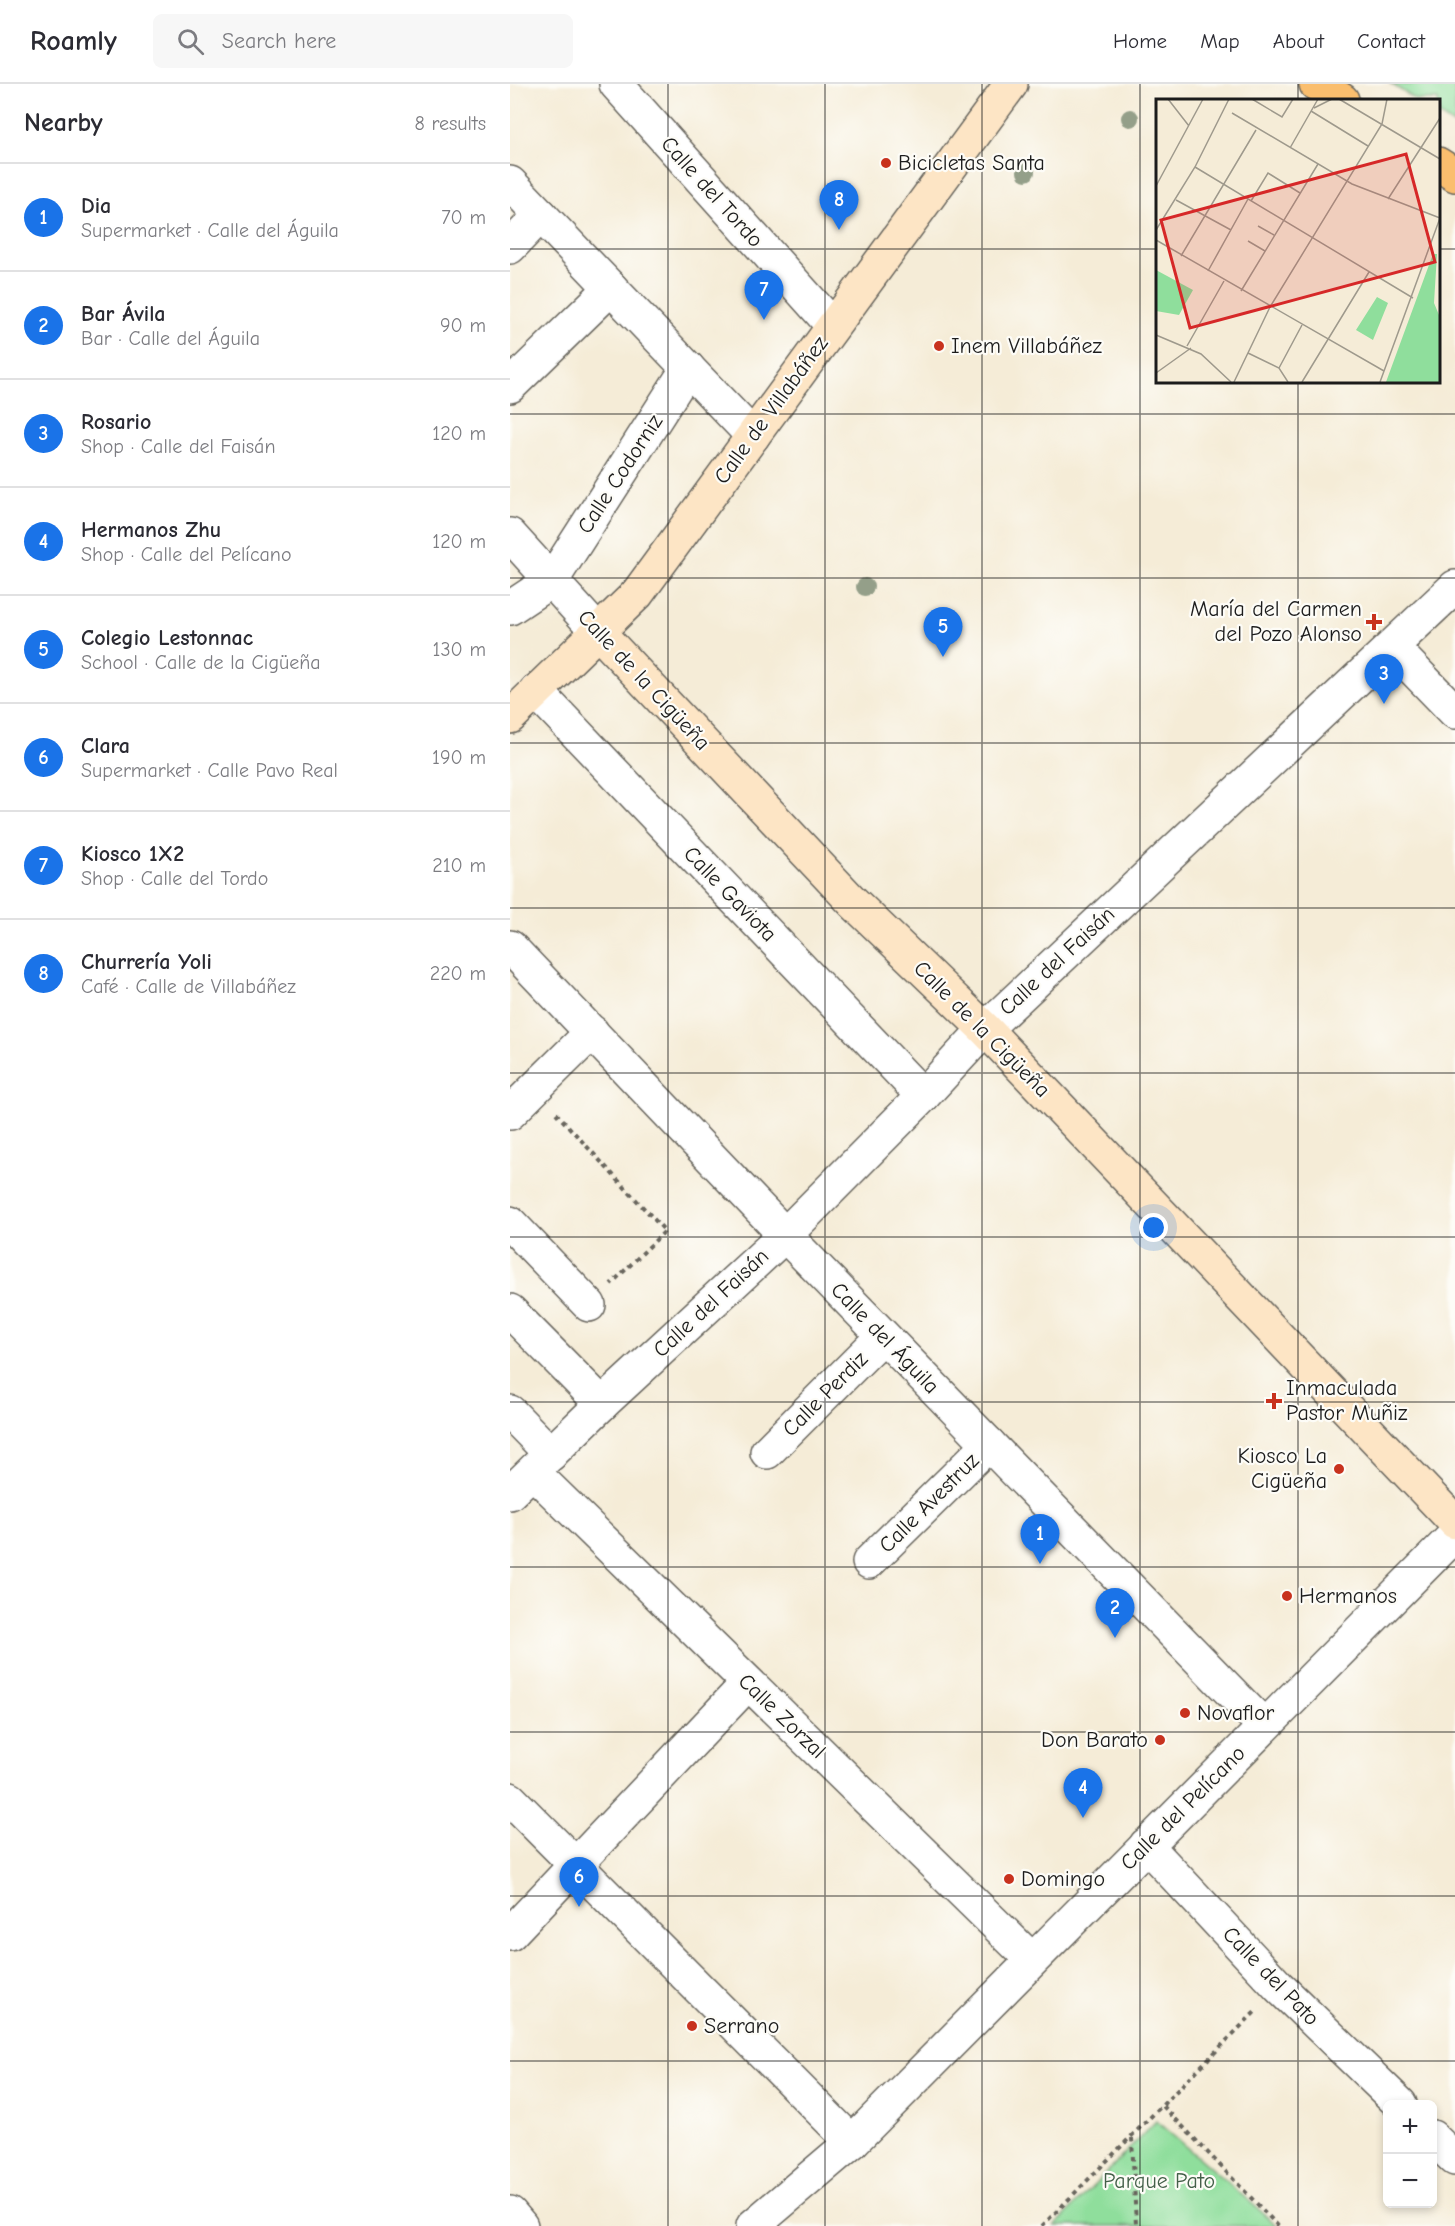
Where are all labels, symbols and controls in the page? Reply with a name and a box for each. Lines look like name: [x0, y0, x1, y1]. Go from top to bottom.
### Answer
search box: [153, 14, 573, 68]
text: Roamly: [30, 25, 117, 57]
icon: search: [174, 25, 207, 58]
text: Search here: [222, 28, 336, 54]
text: Home: [1113, 29, 1167, 53]
text: Map: [1200, 29, 1240, 53]
text: About: [1273, 29, 1324, 53]
text: Contact: [1357, 29, 1425, 53]
inset map: [1156, 99, 1440, 382]
text: Nearby: [24, 108, 103, 138]
text: 8 results: [414, 112, 486, 135]
street label: Calle del Tordo: [655, 131, 769, 253]
place label: Bicicletas Santa: [898, 150, 1045, 176]
marker: Bicicletas Santa: [879, 156, 893, 170]
pin: 8: [820, 180, 858, 230]
text: Dia: [81, 193, 111, 219]
text: 1: [40, 206, 47, 229]
text: 70 m: [441, 206, 486, 229]
text: Supermarket · Calle del Águila: [81, 219, 339, 242]
pin: 7: [744, 270, 784, 320]
text: Bar Ávila: [81, 301, 166, 327]
text: 2: [39, 314, 48, 337]
text: 90 m: [440, 314, 486, 337]
text: Bar · Calle del Águila: [81, 327, 260, 350]
street label: Calle de Villabáñez: [709, 331, 834, 489]
place label: Inem Villabáñez: [951, 333, 1102, 359]
marker: Inem Villabáñez: [932, 339, 946, 353]
text: Rosario: [81, 409, 151, 435]
street label: Calle Codorniz: [572, 409, 668, 538]
text: 3: [39, 422, 48, 445]
text: 120 m: [432, 422, 486, 445]
text: Shop · Calle del Faisán: [81, 435, 275, 458]
text: Hermanos Zhu: [81, 517, 221, 543]
text: 4: [39, 530, 48, 553]
text: 120 m: [432, 530, 486, 553]
text: Shop · Calle del Pelícano: [81, 543, 292, 566]
place label: María del Carmen del Pozo Alonso: [1190, 596, 1362, 647]
street label: Calle de la Cigüeña: [572, 604, 716, 756]
pin: 5: [924, 608, 962, 657]
marker: María del Carmen del Pozo Alonso: [1367, 615, 1381, 629]
text: Colegio Lestonnac: [81, 625, 253, 651]
text: 5: [38, 638, 49, 661]
text: 130 m: [433, 638, 486, 661]
text: School · Calle de la Cigüeña: [81, 651, 321, 674]
pin: 3: [1364, 654, 1404, 704]
text: Clara: [81, 733, 130, 759]
text: 6: [38, 746, 49, 769]
text: 190 m: [432, 746, 486, 769]
text: Supermarket · Calle Pavo Real: [81, 759, 338, 782]
text: Kiosco 1X2: [81, 841, 184, 867]
street label: Calle Gaviota: [678, 841, 782, 947]
text: 7: [39, 854, 48, 877]
text: 210 m: [432, 854, 486, 877]
text: Shop · Calle del Tordo: [81, 867, 268, 890]
street label: Calle del Faisán: [994, 901, 1120, 1021]
text: Churrería Yoli: [81, 949, 212, 975]
street label: Calle de la Cigüeña: [908, 955, 1056, 1103]
text: 8: [38, 962, 49, 985]
text: 220 m: [430, 962, 486, 985]
text: Café · Calle de Villabáñez: [81, 975, 296, 998]
your location: [1139, 1213, 1168, 1242]
street label: Calle del Faisán: [648, 1243, 774, 1363]
street label: Calle del Águila: [825, 1277, 945, 1399]
street label: Calle Perdiz: [777, 1346, 873, 1442]
place label: Inmaculada Pastor Muñiz: [1286, 1375, 1408, 1426]
marker: Inmaculada Pastor Muñiz: [1267, 1394, 1281, 1408]
place label: Kiosco La Cigüeña: [1238, 1443, 1327, 1494]
street label: Calle Avestruz: [874, 1447, 985, 1558]
marker: Kiosco La Cigüeña: [1332, 1462, 1346, 1476]
pin: 1: [1020, 1514, 1060, 1564]
place label: Hermanos: [1299, 1583, 1397, 1609]
pin: 2: [1096, 1588, 1134, 1638]
marker: Hermanos: [1280, 1589, 1294, 1603]
street label: Calle Zorzal: [733, 1668, 831, 1764]
place label: Novaflor: [1197, 1700, 1275, 1726]
marker: Novaflor: [1178, 1706, 1192, 1720]
place label: Don Barato: [1041, 1727, 1148, 1753]
marker: Don Barato: [1153, 1733, 1167, 1747]
street label: Calle del Pelícano: [1115, 1740, 1251, 1876]
pin: 4: [1064, 1768, 1102, 1818]
pin: 6: [560, 1858, 598, 1907]
place label: Domingo: [1021, 1866, 1105, 1892]
marker: Domingo: [1002, 1872, 1016, 1886]
street label: Calle del Pato: [1217, 1921, 1325, 2031]
place label: Serrano: [704, 2013, 779, 2039]
marker: Serrano: [685, 2019, 699, 2033]
map controls: [1383, 2100, 1437, 2208]
button: +: [1383, 2100, 1437, 2154]
button: −: [1383, 2154, 1437, 2208]
park label: Parque Pato: [1103, 2168, 1215, 2194]

